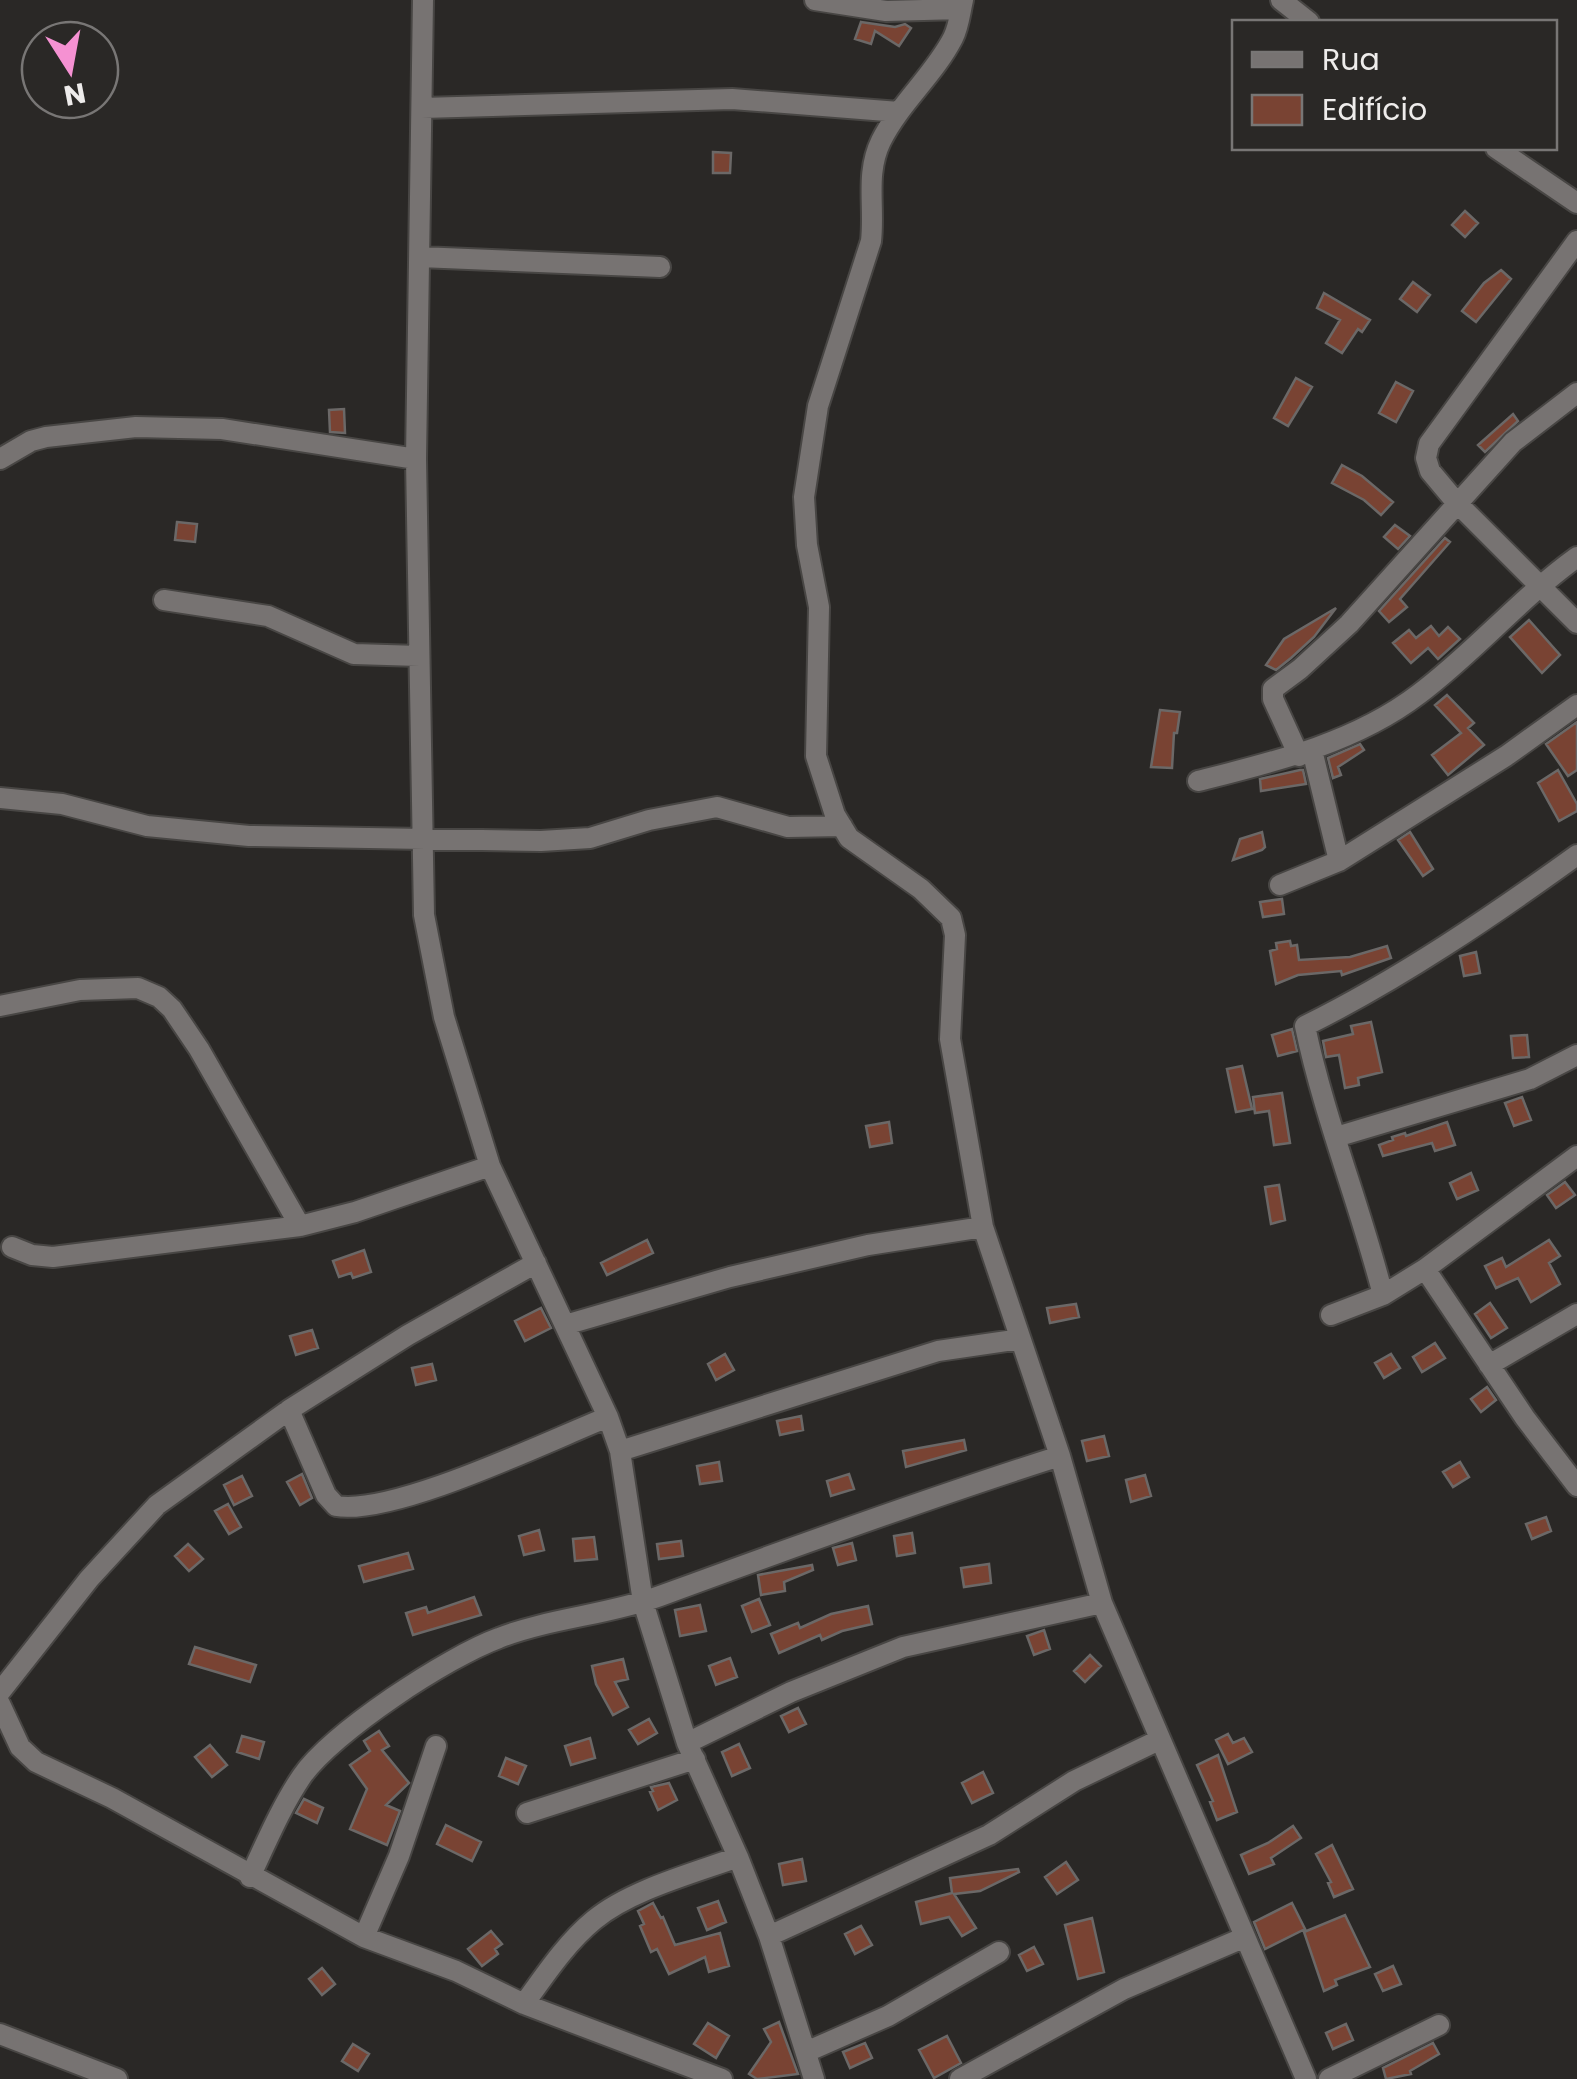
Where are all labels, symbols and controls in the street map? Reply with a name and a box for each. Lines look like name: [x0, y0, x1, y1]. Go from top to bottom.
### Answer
north arrow: [20, 20, 120, 120]
legend: [1232, 20, 1557, 150]
text: Rua: [1322, 38, 1380, 81]
text: N: [61, 73, 89, 115]
text: Edifício: [1322, 88, 1427, 131]

